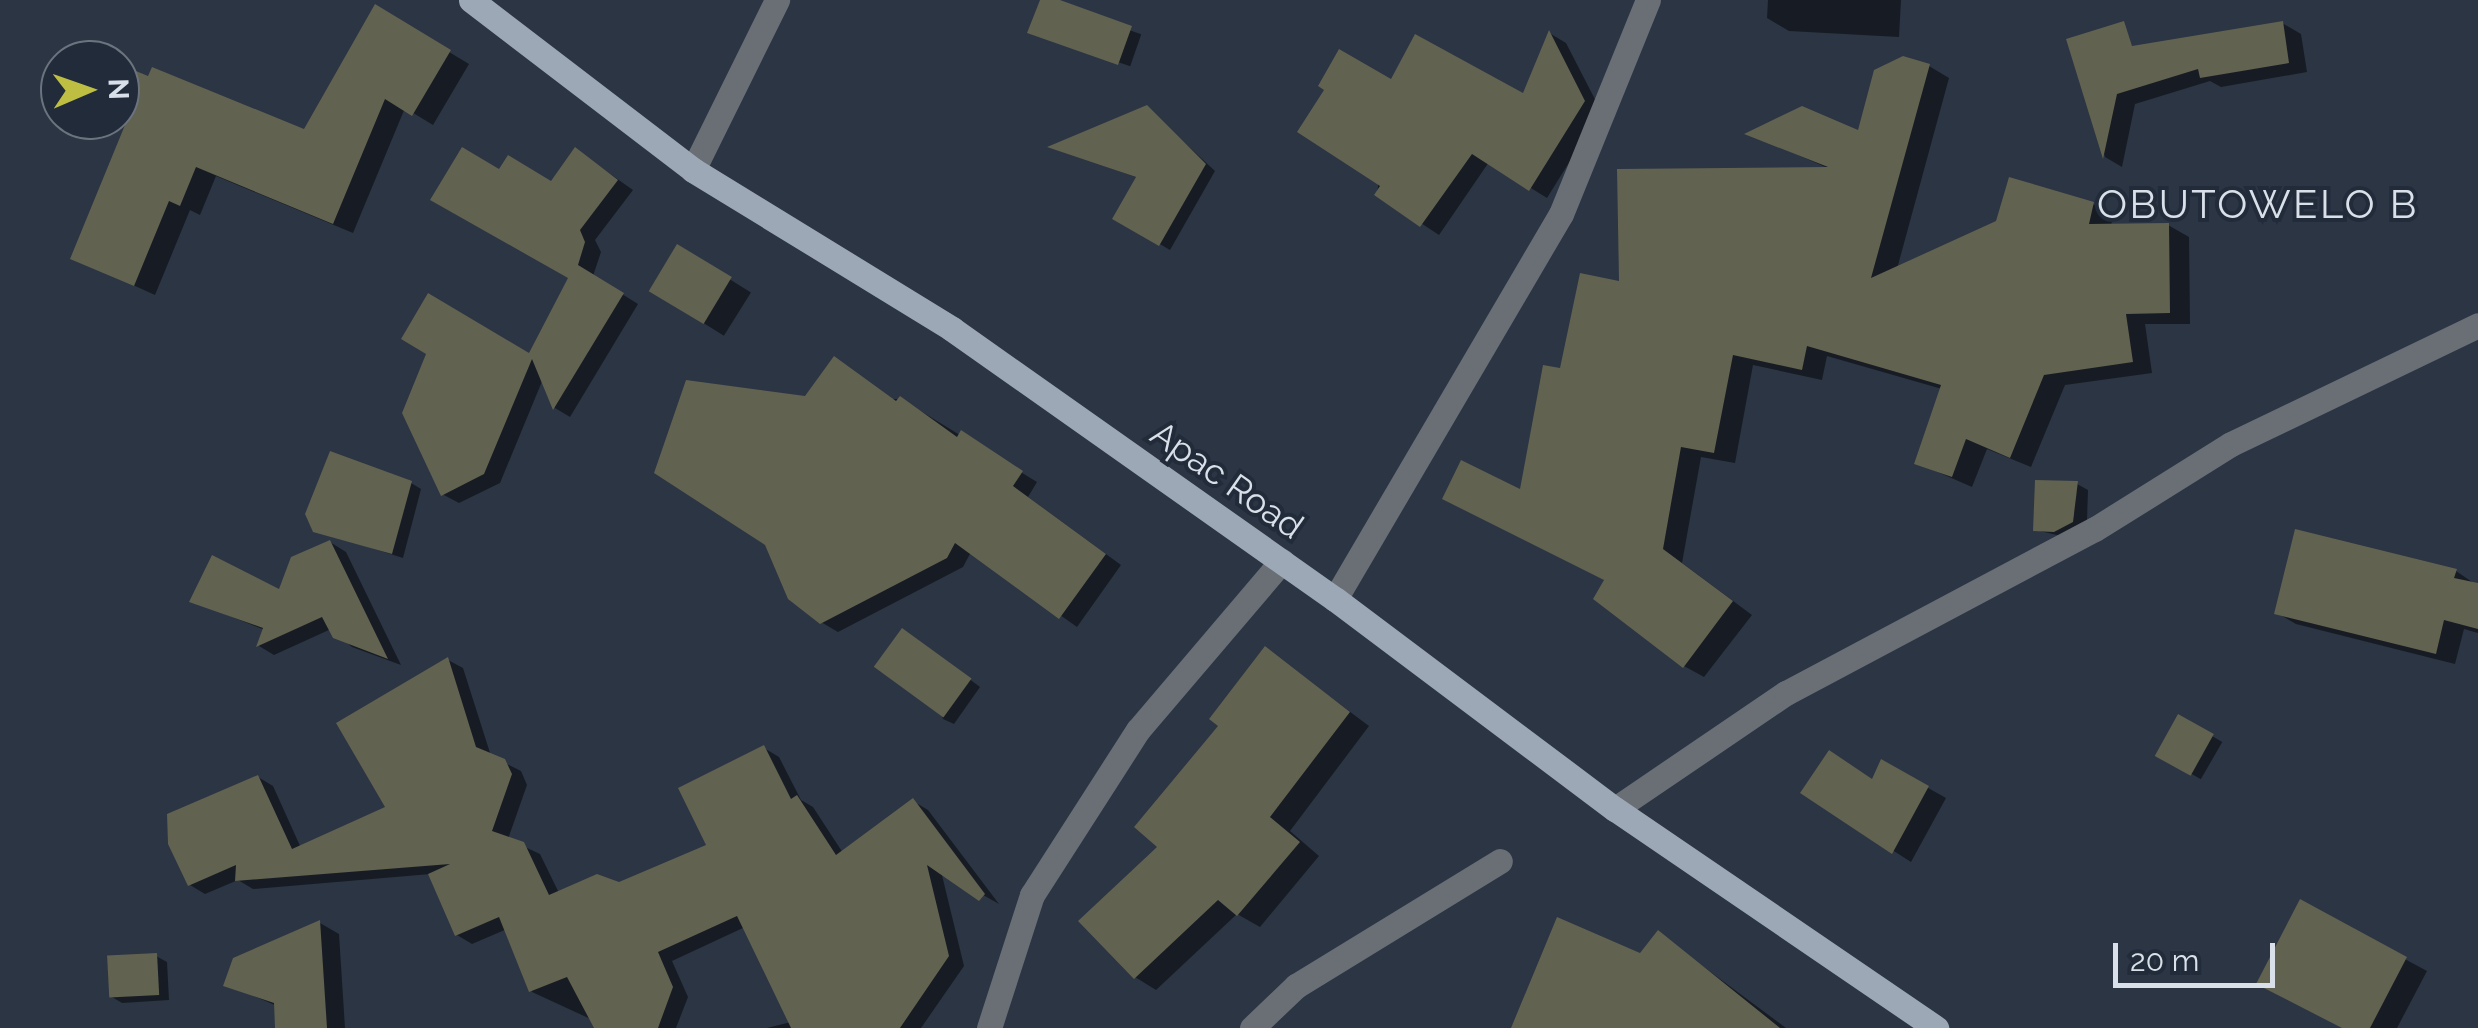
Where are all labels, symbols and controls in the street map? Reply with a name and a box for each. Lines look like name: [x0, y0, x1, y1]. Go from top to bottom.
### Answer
north arrow: [40, 40, 140, 140]
text: N: [102, 78, 135, 100]
district label: OBUTOWELO B: [2097, 180, 2419, 228]
street label: Apac Road: [1143, 412, 1311, 548]
scale bar: [2118, 923, 2280, 985]
text: 20 m: [2130, 943, 2199, 978]

